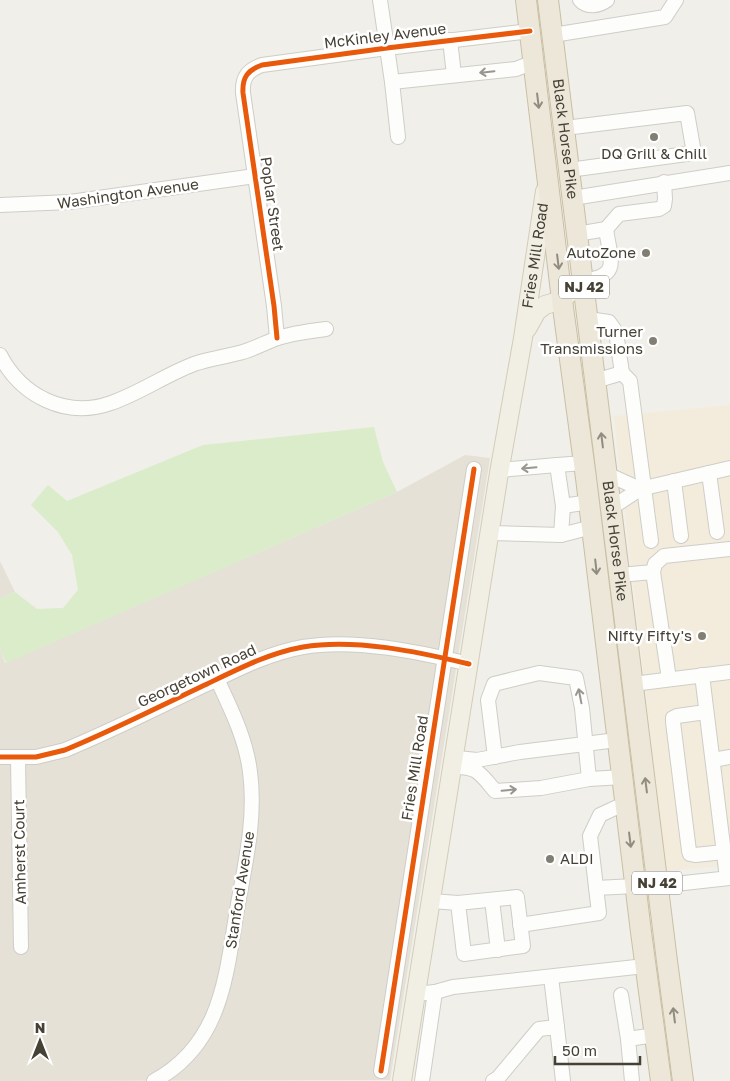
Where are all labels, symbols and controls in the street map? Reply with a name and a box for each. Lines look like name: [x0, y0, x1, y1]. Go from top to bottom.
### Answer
street label: McKinley Avenue: [323, 19, 447, 51]
one-way arrow: [479, 67, 495, 77]
street label: Black Horse Pike: [550, 78, 583, 200]
one-way arrow: [534, 92, 544, 108]
marker: DQ Grill & Chill: [648, 131, 660, 143]
place label: DQ Grill & Chill: [601, 144, 707, 162]
street label: Poplar Street: [257, 155, 289, 252]
street label: Washington Avenue: [56, 174, 200, 212]
street label: Fries Mill Road: [518, 202, 551, 310]
place label: AutoZone: [567, 243, 636, 261]
marker: AutoZone: [640, 247, 652, 259]
one-way arrow: [553, 254, 563, 270]
road number: NJ 42: [559, 276, 609, 298]
place label: Turner Transmissions: [540, 322, 643, 357]
marker: Turner Transmissions: [647, 335, 659, 347]
one-way arrow: [597, 432, 607, 448]
one-way arrow: [521, 463, 537, 472]
street label: Black Horse Pike: [600, 479, 632, 602]
one-way arrow: [591, 559, 601, 575]
place label: Nifty Fifty's: [607, 626, 692, 644]
marker: Nifty Fifty's: [696, 630, 708, 642]
street label: Georgetown Road: [134, 640, 259, 710]
one-way arrow: [574, 688, 584, 704]
street label: Fries Mill Road: [397, 714, 431, 822]
one-way arrow: [641, 777, 651, 793]
one-way arrow: [500, 786, 516, 795]
street label: Amherst Court: [9, 799, 29, 905]
street label: Stanford Avenue: [221, 829, 257, 950]
one-way arrow: [625, 832, 635, 848]
place label: ALDI: [560, 849, 594, 867]
marker: ALDI: [544, 853, 556, 865]
road number: NJ 42: [632, 871, 682, 894]
one-way arrow: [669, 1008, 679, 1024]
north arrow: [15, 1016, 65, 1066]
text: N: [35, 1019, 45, 1036]
scale bar: [555, 1034, 640, 1066]
text: 50 m: [562, 1041, 597, 1059]

